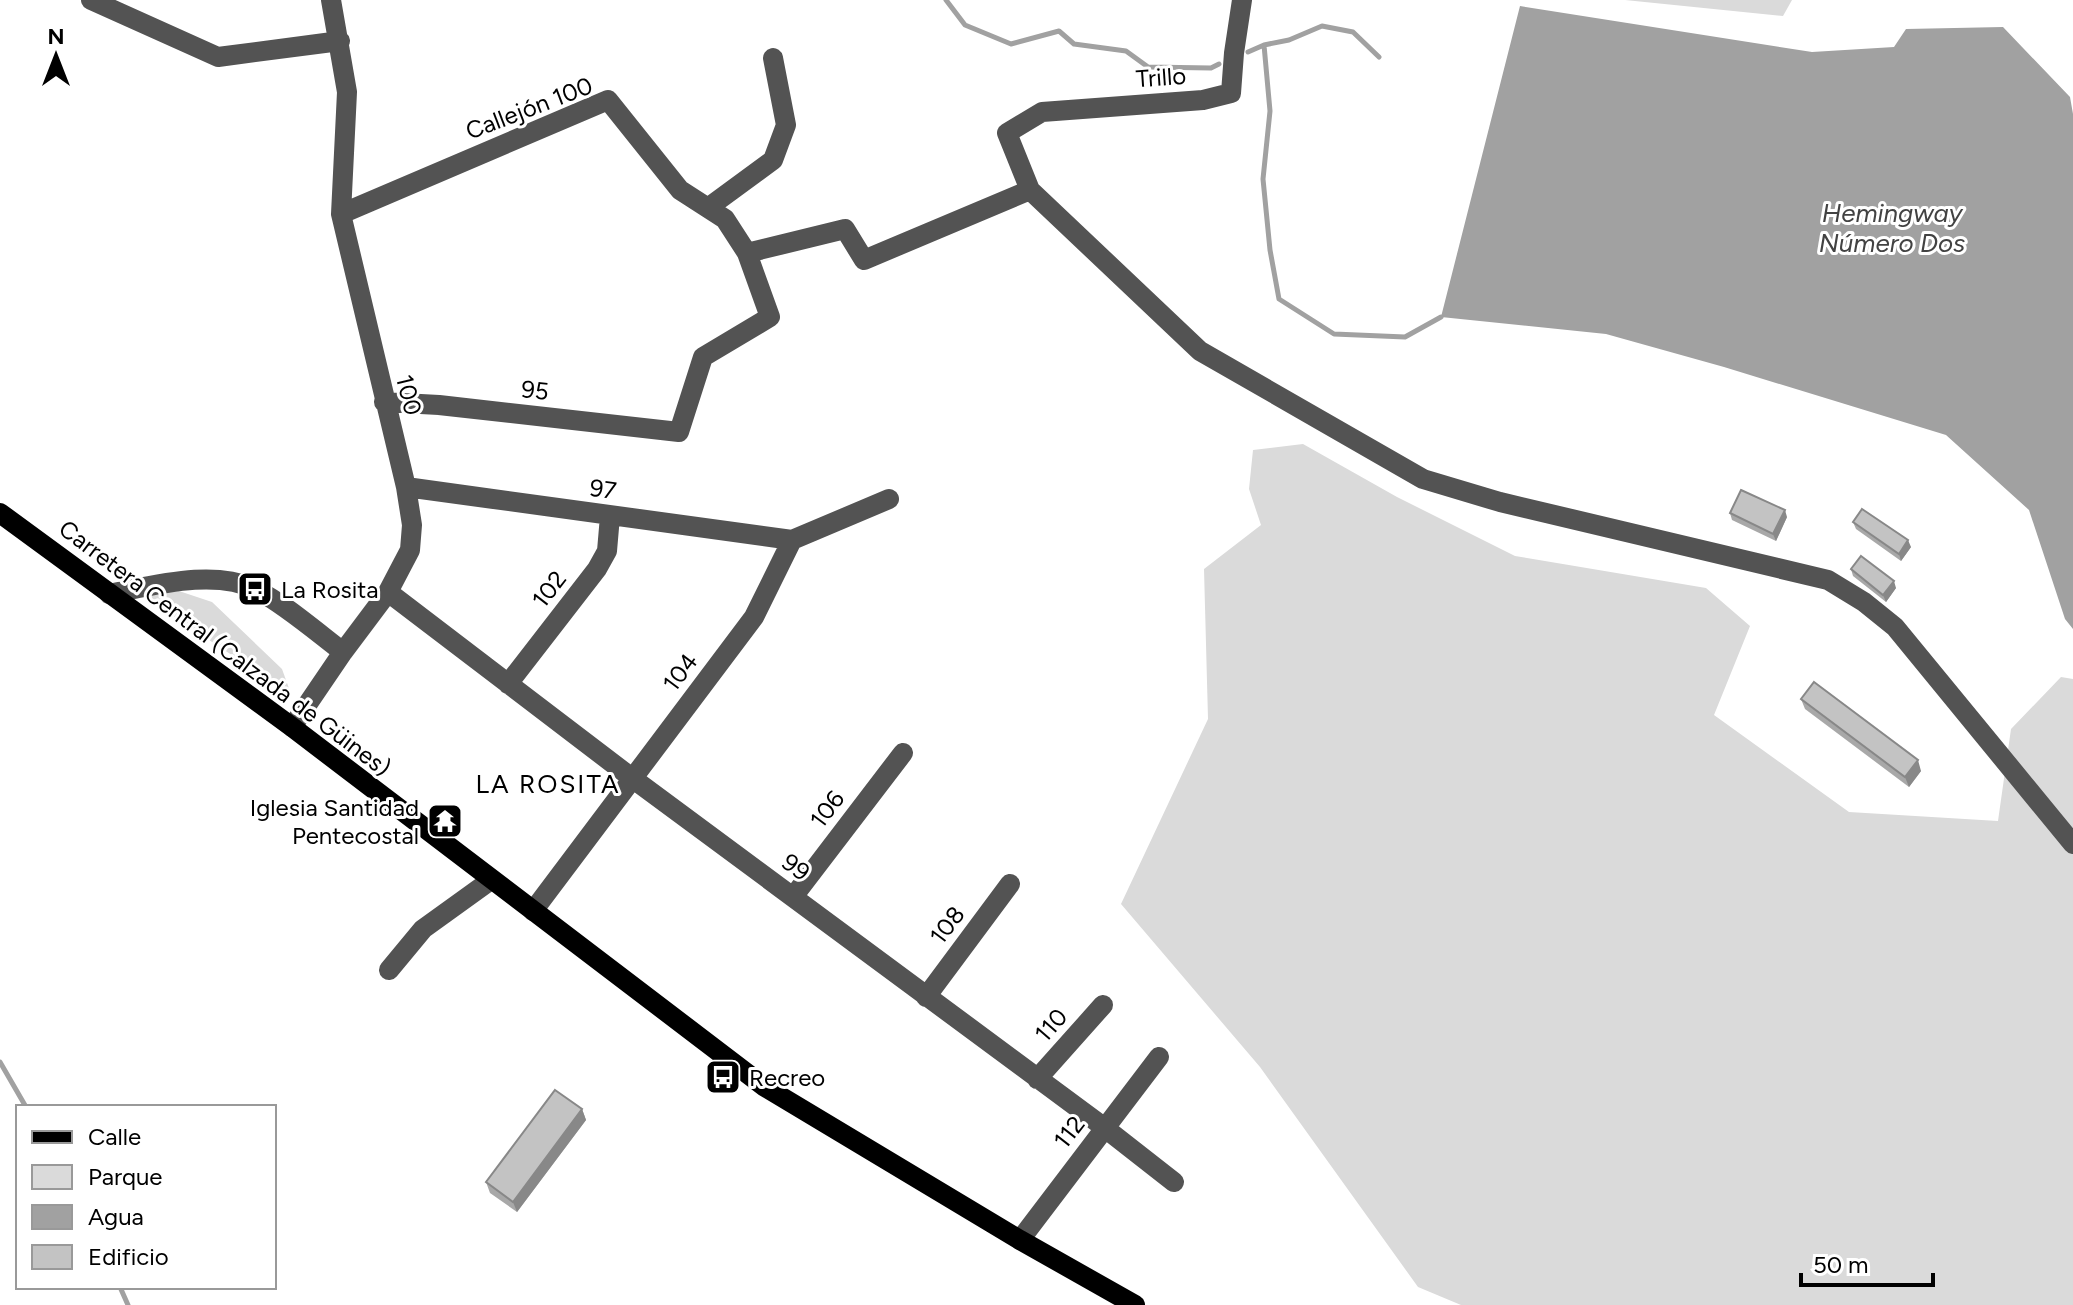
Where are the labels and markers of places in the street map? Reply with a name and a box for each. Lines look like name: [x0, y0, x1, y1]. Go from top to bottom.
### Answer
bus stop icon: La Rosita: [236, 570, 274, 608]
place label: La Rosita: [281, 575, 379, 604]
place label: Iglesia Santidad Pentecostal: [250, 793, 419, 850]
temple icon: Iglesia Santidad Pentecostal: [426, 802, 464, 840]
bus stop icon: Recreo: [704, 1058, 742, 1096]
place label: Recreo: [749, 1063, 825, 1092]

